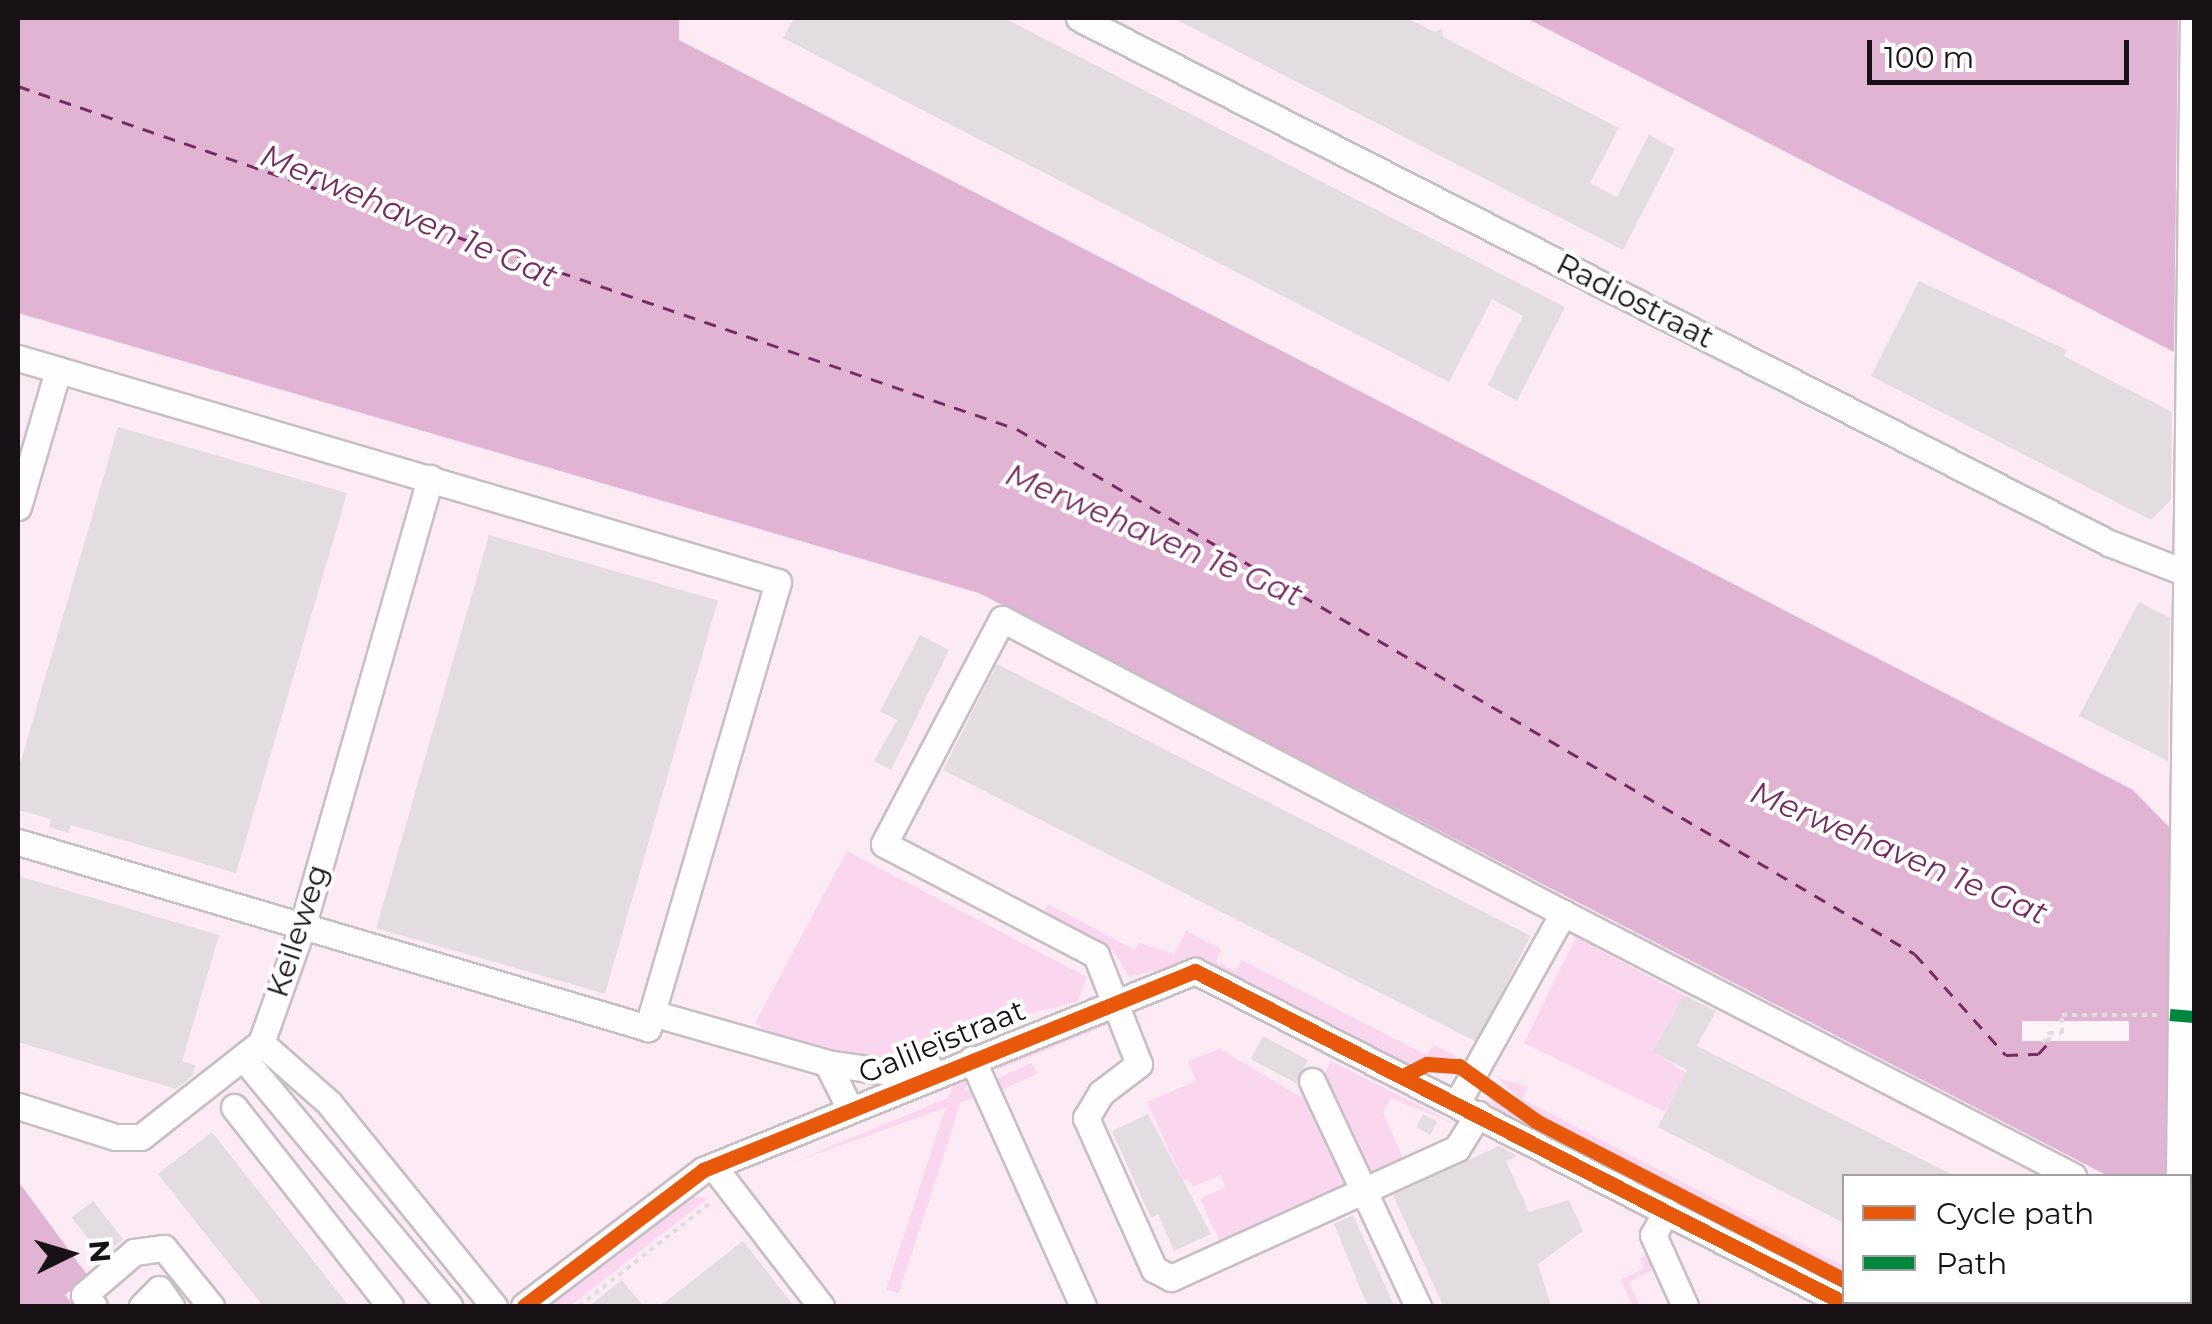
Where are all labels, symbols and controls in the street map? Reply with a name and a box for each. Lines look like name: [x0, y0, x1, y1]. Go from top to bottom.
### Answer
scale bar: [1872, 20, 2134, 82]
text: 100 m: [1884, 39, 1974, 76]
water label: Merwehaven 1e Gat: [255, 136, 563, 296]
street label: Radiostraat: [1550, 246, 1720, 356]
water label: Merwehaven 1e Gat: [1000, 455, 1308, 615]
water label: Merwehaven 1e Gat: [1745, 773, 2053, 933]
street label: Keileweg: [260, 860, 336, 1002]
street label: Galileïstraat: [853, 992, 1031, 1092]
legend: [1842, 1174, 2192, 1304]
text: Cycle path: [1936, 1195, 2094, 1232]
north arrow: [20, 1204, 120, 1304]
text: N: [82, 1239, 118, 1264]
text: Path: [1936, 1245, 2007, 1282]

